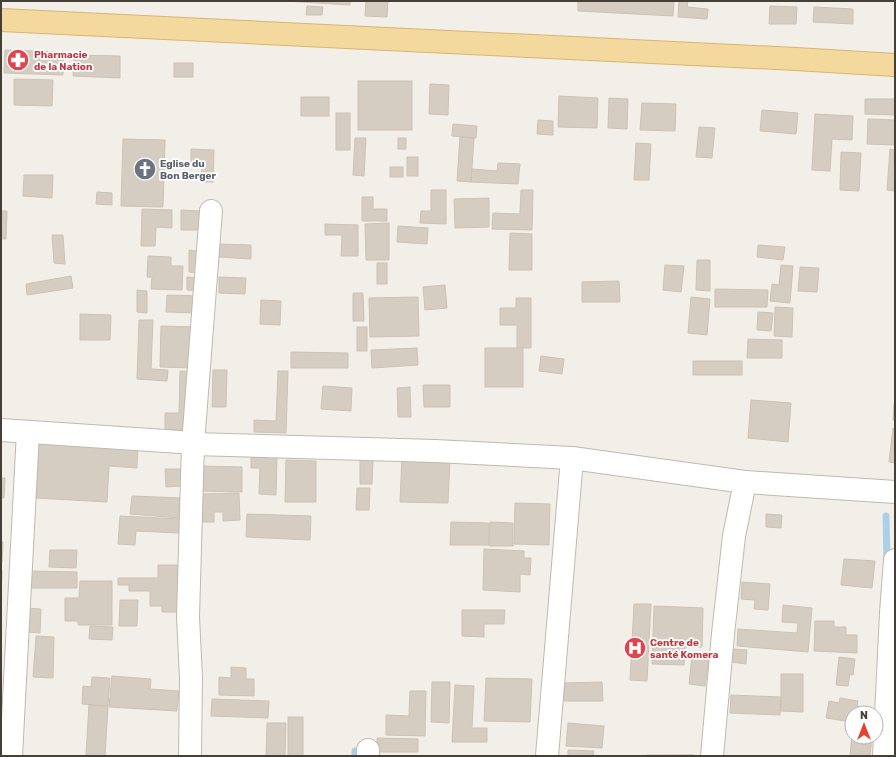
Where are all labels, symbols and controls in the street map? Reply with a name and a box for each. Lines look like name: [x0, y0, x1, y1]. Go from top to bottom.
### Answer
pharmacy icon: Pharmacie de la Nation: [5, 47, 31, 73]
place label: Pharmacie de la Nation: [34, 49, 92, 73]
church icon: Eglise du Bon Berger: [132, 156, 158, 182]
place label: Eglise du Bon Berger: [160, 158, 216, 182]
hospital icon: Centre de santé Komera: [622, 635, 648, 661]
place label: Centre de santé Komera: [650, 637, 719, 661]
north arrow: [844, 705, 884, 745]
text: N: [860, 709, 868, 722]

